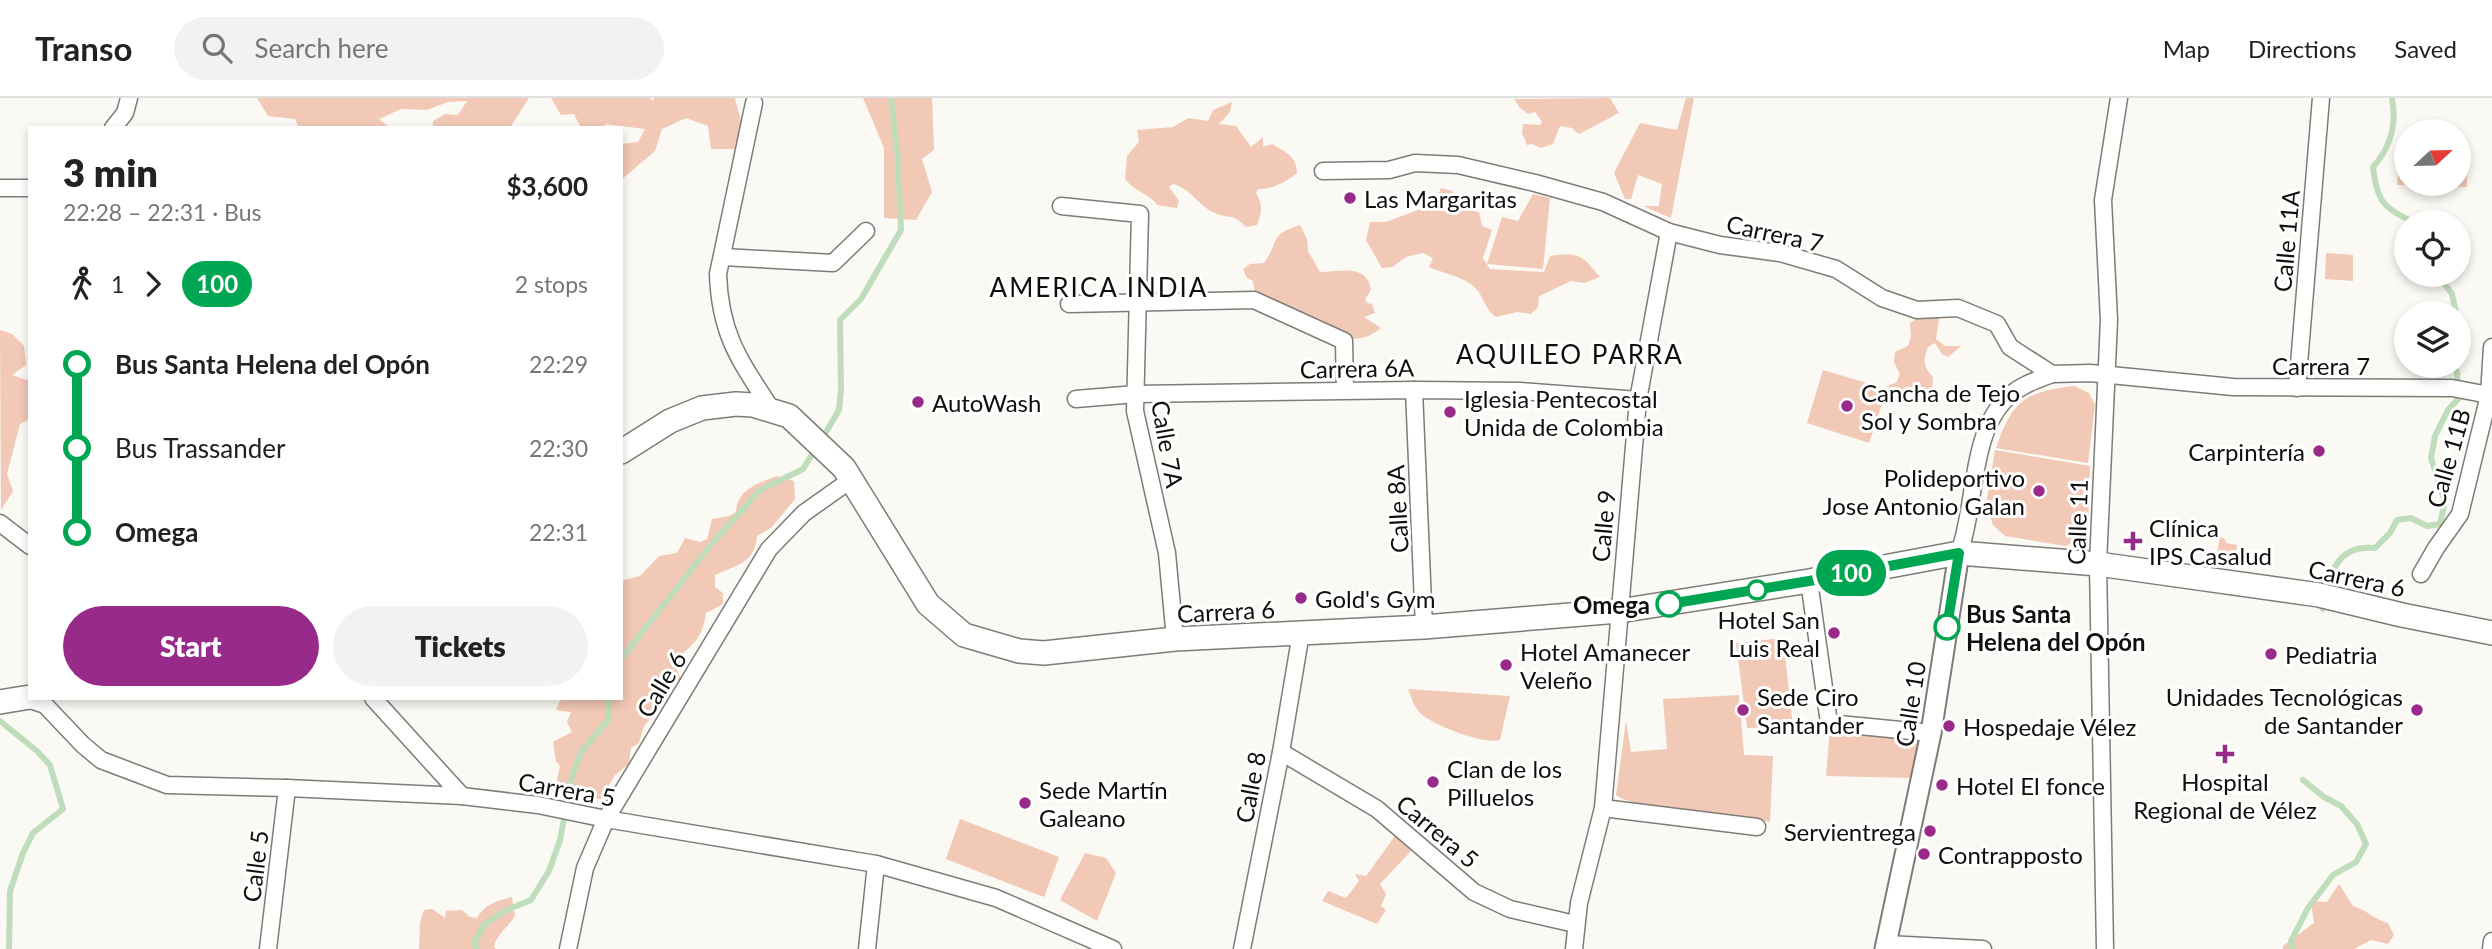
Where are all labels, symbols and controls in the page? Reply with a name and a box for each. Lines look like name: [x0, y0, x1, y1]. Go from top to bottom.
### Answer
search box: [174, 17, 664, 80]
text: Transo: [35, 28, 132, 68]
icon: search: [198, 29, 236, 67]
text: Search here: [254, 32, 388, 64]
text: Map: [2163, 34, 2210, 63]
text: Directions: [2248, 34, 2356, 63]
text: Saved: [2394, 34, 2457, 63]
north arrow: [2394, 119, 2471, 196]
map controls: [2394, 119, 2471, 378]
text: 3 min: [63, 149, 158, 195]
text: $3,600: [507, 170, 588, 202]
place label: Las Margaritas: [1364, 184, 1517, 213]
street label: Calle 11A: [2267, 188, 2305, 293]
marker: Las Margaritas: [1342, 190, 1358, 206]
text: 22:28 – 22:31 · Bus: [63, 198, 262, 226]
street label: Carrera 7: [1724, 209, 1826, 257]
button: locate: [2394, 210, 2471, 287]
icon: walk: [63, 265, 101, 303]
icon: forward: [134, 265, 172, 303]
text: 100: [196, 269, 238, 298]
text: 1: [111, 270, 124, 298]
text: 2 stops: [515, 270, 588, 298]
district label: AMERICA INDIA: [990, 271, 1208, 303]
button: layers: [2394, 301, 2471, 378]
district label: AQUILEO PARRA: [1456, 338, 1684, 370]
text: Bus Santa Helena del Opón: [115, 348, 430, 380]
text: 22:29: [529, 350, 588, 378]
street label: Carrera 7: [2272, 351, 2370, 380]
street label: Carrera 6A: [1300, 352, 1415, 383]
place label: Cancha de Tejo Sol y Sombra: [1861, 378, 2020, 435]
place label: Iglesia Pentecostal Unida de Colombia: [1464, 384, 1664, 441]
place label: AutoWash: [932, 388, 1041, 417]
marker: AutoWash: [910, 394, 926, 410]
street label: Calle 7A: [1146, 398, 1190, 491]
marker: Cancha de Tejo Sol y Sombra: [1839, 398, 1855, 414]
marker: Iglesia Pentecostal Unida de Colombia: [1442, 404, 1458, 420]
street label: Calle 11B: [2420, 405, 2476, 511]
text: Bus Trassander: [115, 432, 286, 464]
text: 22:30: [529, 434, 588, 462]
place label: Carpintería: [2188, 437, 2305, 466]
marker: Carpintería: [2311, 443, 2327, 459]
street label: Calle 8A: [1380, 463, 1414, 554]
place label: Polideportivo Jose Antonio Galan: [1822, 463, 2025, 520]
street label: Calle 11: [2061, 479, 2093, 565]
marker: Polideportivo Jose Antonio Galan: [2031, 483, 2047, 499]
street label: Calle 9: [1585, 489, 1621, 563]
place label: Clínica IPS Casalud: [2149, 513, 2272, 570]
text: Omega: [115, 516, 198, 548]
text: 22:31: [529, 518, 588, 546]
marker: Clínica IPS Casalud: [2123, 531, 2143, 551]
line badge: 100: [1811, 550, 1891, 596]
street label: Carrera 6: [2306, 554, 2408, 602]
text: 100: [1830, 558, 1872, 587]
unlabelled marker: [1747, 580, 1767, 600]
place label: Gold's Gym: [1315, 584, 1436, 613]
marker: Gold's Gym: [1293, 590, 1309, 606]
place label: Omega: [1573, 590, 1650, 619]
marker: Omega: [1656, 591, 1682, 617]
street label: Carrera 6: [1176, 594, 1276, 628]
place label: Bus Santa Helena del Opón: [1966, 599, 2146, 656]
place label: Hotel San Luis Real: [1717, 605, 1820, 662]
button: Start: [63, 606, 319, 686]
button: Tickets: [333, 606, 588, 686]
marker: Bus Santa Helena del Opón: [1934, 614, 1960, 640]
marker: Hotel San Luis Real: [1826, 625, 1842, 641]
place label: Hotel Amanecer Veleño: [1520, 637, 1690, 694]
place label: Pediatria: [2285, 640, 2377, 669]
street label: Calle 6: [630, 646, 692, 722]
marker: Pediatria: [2263, 646, 2279, 662]
marker: Hotel Amanecer Veleño: [1498, 657, 1514, 673]
street label: Calle 10: [1889, 659, 1931, 749]
place label: Sede Ciro Santander: [1757, 682, 1864, 739]
place label: Unidades Tecnológicas de Santander: [2166, 682, 2403, 739]
marker: Sede Ciro Santander: [1735, 702, 1751, 718]
marker: Unidades Tecnológicas de Santander: [2409, 702, 2425, 718]
place label: Hospedaje Vélez: [1963, 712, 2137, 741]
marker: Hospedaje Vélez: [1941, 718, 1957, 734]
marker: Hospital Regional de Vélez: [2215, 744, 2235, 764]
street label: Calle 8: [1229, 749, 1271, 825]
place label: Clan de los Pilluelos: [1447, 754, 1562, 811]
street label: Carrera 5: [516, 766, 618, 812]
place label: Hospital Regional de Vélez: [2133, 767, 2317, 824]
place label: Hotel El fonce: [1956, 771, 2105, 800]
marker: Clan de los Pilluelos: [1425, 774, 1441, 790]
place label: Sede Martín Galeano: [1039, 775, 1168, 832]
marker: Hotel El fonce: [1934, 777, 1950, 793]
street label: Carrera 5: [1391, 788, 1485, 874]
marker: Sede Martín Galeano: [1017, 795, 1033, 811]
place label: Servientrega: [1784, 817, 1916, 846]
marker: Servientrega: [1922, 823, 1938, 839]
street label: Calle 5: [236, 828, 274, 904]
place label: Contrapposto: [1938, 840, 2083, 869]
marker: Contrapposto: [1916, 846, 1932, 862]

